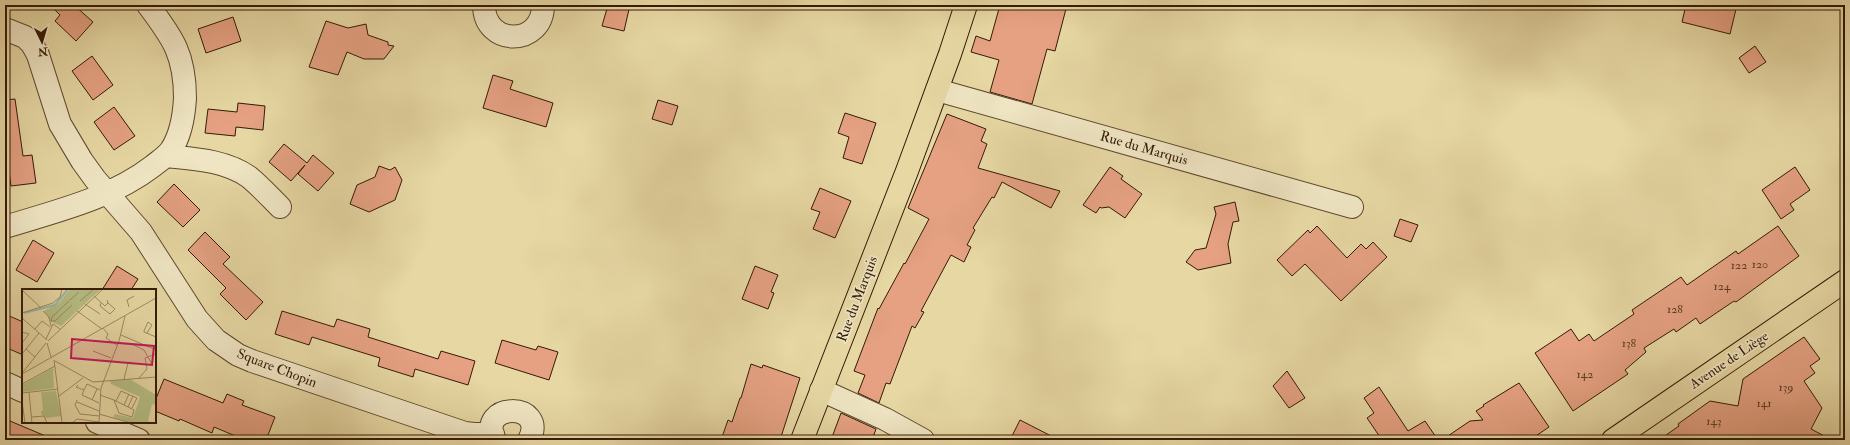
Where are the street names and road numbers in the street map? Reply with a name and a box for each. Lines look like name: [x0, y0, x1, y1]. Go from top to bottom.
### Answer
street label: Rue du Marquis: [1098, 127, 1190, 169]
street label: Rue du Marquis: [833, 254, 881, 344]
street label: Avenue de Liège: [1685, 327, 1772, 393]
street label: Square Chopin: [234, 345, 319, 392]

